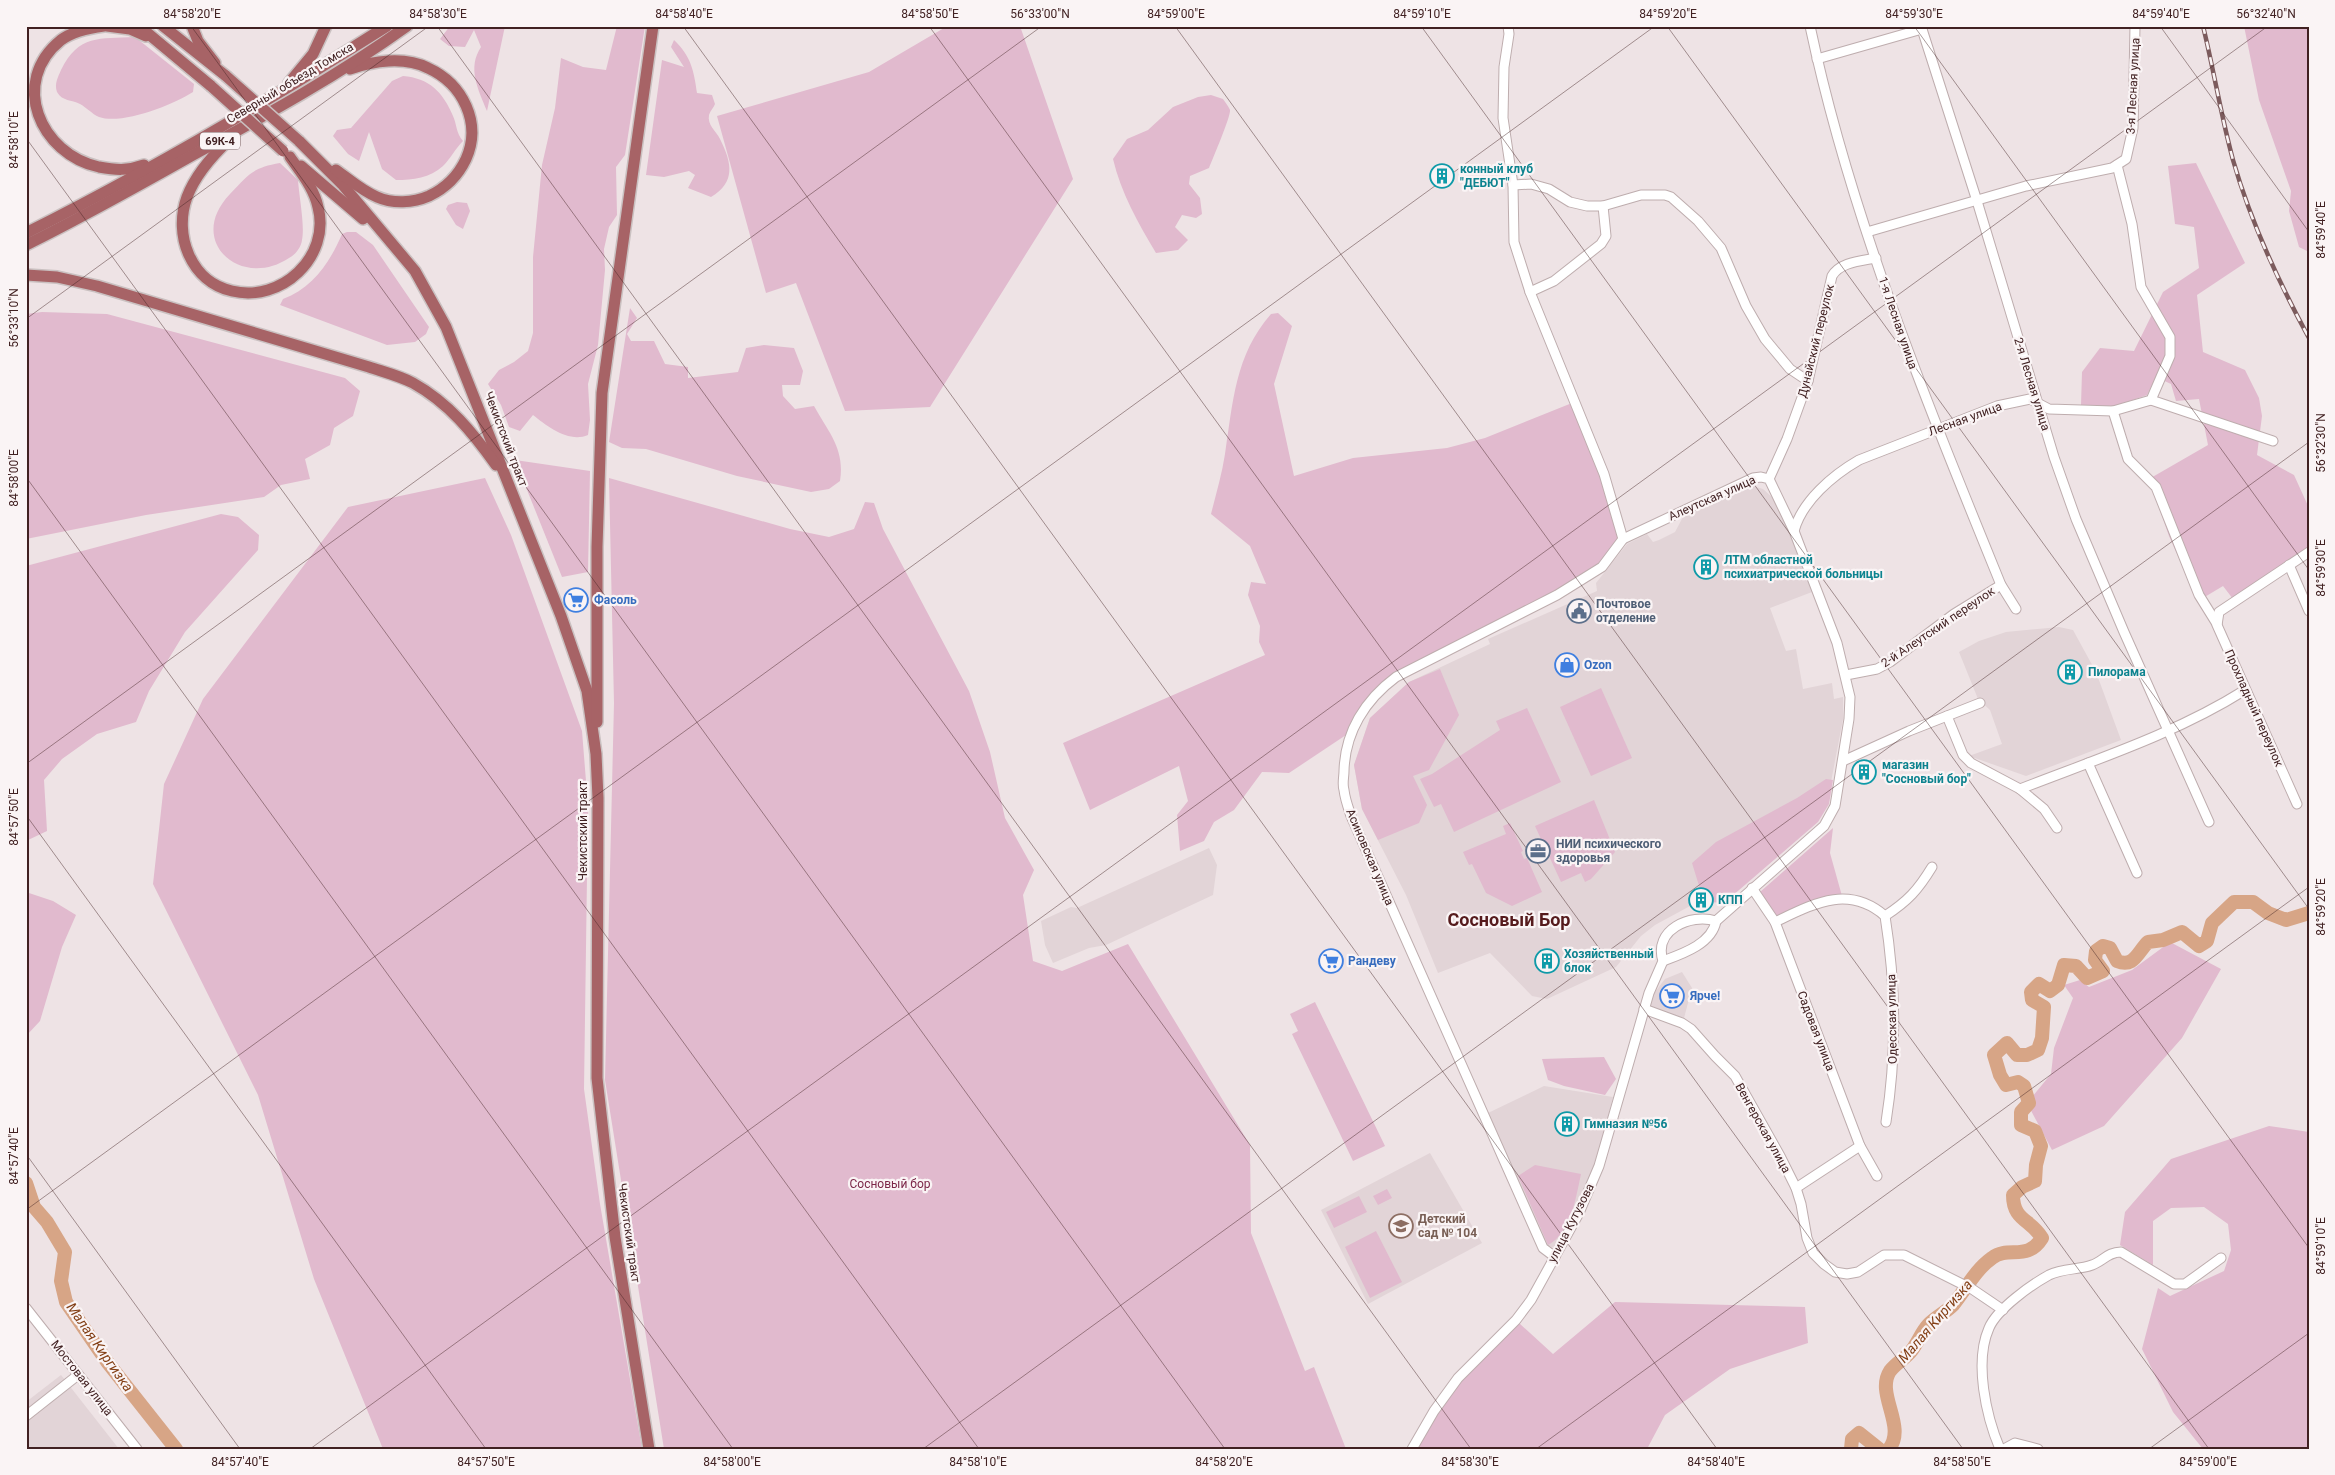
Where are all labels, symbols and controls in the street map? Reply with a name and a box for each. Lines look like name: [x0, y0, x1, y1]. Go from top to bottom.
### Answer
text: 84°58'20"E: [163, 7, 221, 21]
text: 84°58'30"E: [409, 7, 467, 21]
text: 84°58'40"E: [655, 7, 713, 21]
text: 84°58'50"E: [901, 7, 959, 21]
text: 56°33'00"N: [1010, 7, 1070, 21]
text: 84°59'00"E: [1147, 7, 1205, 21]
text: 84°59'10"E: [1393, 7, 1451, 21]
text: 84°59'20"E: [1639, 7, 1697, 21]
text: 84°59'30"E: [1885, 7, 1943, 21]
text: 84°59'40"E: [2132, 7, 2190, 21]
text: 56°32'40"N: [2236, 7, 2296, 21]
street label: 3-я Лесная улица: [2123, 37, 2143, 135]
street label: Северный объезд Томска: [224, 40, 356, 126]
text: 84°58'10"E: [7, 111, 21, 169]
road number: 69К-4: [200, 132, 240, 150]
place label: конный клуб "ДЕБЮТ": [1460, 162, 1533, 190]
building icon: конный клуб "ДЕБЮТ": [1429, 163, 1455, 189]
text: 84°59'40"E: [2314, 201, 2328, 259]
street label: 1-я Лесная улица: [1876, 275, 1920, 371]
street label: Дунайский переулок: [1795, 282, 1837, 399]
text: 56°33'10"N: [7, 288, 21, 348]
street label: 2-я Лесная улица: [2011, 336, 2053, 432]
street label: Чекистский тракт: [481, 390, 531, 489]
street label: Лесная улица: [1926, 399, 2004, 439]
text: 56°32'30"N: [2314, 413, 2328, 473]
text: 84°58'00"E: [7, 449, 21, 507]
street label: Алеутская улица: [1666, 473, 1758, 523]
text: 84°59'30"E: [2314, 539, 2328, 597]
place label: ЛТМ областной психиатрической больницы: [1724, 553, 1883, 581]
building icon: ЛТМ областной психиатрической больницы: [1693, 554, 1719, 580]
street label: 2-й Алеутский переулок: [1879, 584, 1998, 670]
supermarket icon: Фасоль: [563, 587, 589, 613]
place label: Фасоль: [594, 593, 637, 607]
place label: Почтовое отделение: [1596, 597, 1656, 625]
public building icon: Почтовое отделение: [1566, 598, 1592, 624]
street label: Прохладный переулок: [2222, 647, 2286, 769]
shop icon: Ozon: [1554, 652, 1580, 678]
place label: Ozon: [1584, 658, 1612, 672]
building icon: Пилорама: [2057, 659, 2083, 685]
place label: Пилорама: [2088, 665, 2146, 679]
place label: магазин "Сосновый бор": [1882, 758, 1971, 786]
building icon: магазин "Сосновый бор": [1851, 759, 1877, 785]
street label: Чекистский тракт: [576, 781, 590, 881]
text: 84°57'50"E: [7, 788, 21, 846]
street label: Асиновская улица: [1343, 807, 1397, 907]
place label: НИИ психического здоровья: [1556, 837, 1662, 865]
office icon: НИИ психического здоровья: [1525, 838, 1551, 864]
text: 84°59'20"E: [2314, 878, 2328, 936]
building icon: КПП: [1688, 887, 1714, 913]
place label: КПП: [1718, 893, 1743, 907]
district label: Сосновый Бор: [1448, 909, 1570, 930]
place label: Хозяйственный блок: [1564, 947, 1654, 975]
supermarket icon: Рандеву: [1318, 948, 1344, 974]
building icon: Хозяйственный блок: [1534, 948, 1560, 974]
place label: Рандеву: [1348, 954, 1397, 968]
street label: Одесская улица: [1884, 974, 1900, 1064]
supermarket icon: Ярче!: [1659, 983, 1685, 1009]
place label: Ярче!: [1689, 989, 1720, 1003]
street label: Садовая улица: [1794, 989, 1838, 1073]
street label: Венгерская улица: [1732, 1081, 1794, 1175]
building icon: Гимназия №56: [1554, 1111, 1580, 1137]
place label: Гимназия №56: [1584, 1117, 1667, 1131]
text: 84°57'40"E: [7, 1127, 21, 1185]
park label: Сосновый бор: [850, 1177, 931, 1191]
street label: улица Кутузова: [1545, 1181, 1597, 1265]
street label: Чекистский тракт: [615, 1182, 643, 1284]
place label: Детский сад № 104: [1418, 1212, 1477, 1240]
school or university icon: Детский сад № 104: [1388, 1213, 1414, 1239]
text: 84°59'10"E: [2314, 1217, 2328, 1275]
water label: Малая Киргизка: [1895, 1276, 1975, 1366]
water label: Малая Киргизка: [63, 1300, 137, 1394]
street label: Мостовая улица: [48, 1337, 116, 1419]
text: 84°57'40"E: [211, 1455, 269, 1469]
text: 84°57'50"E: [457, 1455, 515, 1469]
text: 84°58'00"E: [703, 1455, 761, 1469]
text: 84°58'10"E: [949, 1455, 1007, 1469]
text: 84°58'20"E: [1195, 1455, 1253, 1469]
text: 84°58'30"E: [1441, 1455, 1499, 1469]
text: 84°58'40"E: [1687, 1455, 1745, 1469]
text: 84°58'50"E: [1933, 1455, 1991, 1469]
text: 84°59'00"E: [2179, 1455, 2237, 1469]

